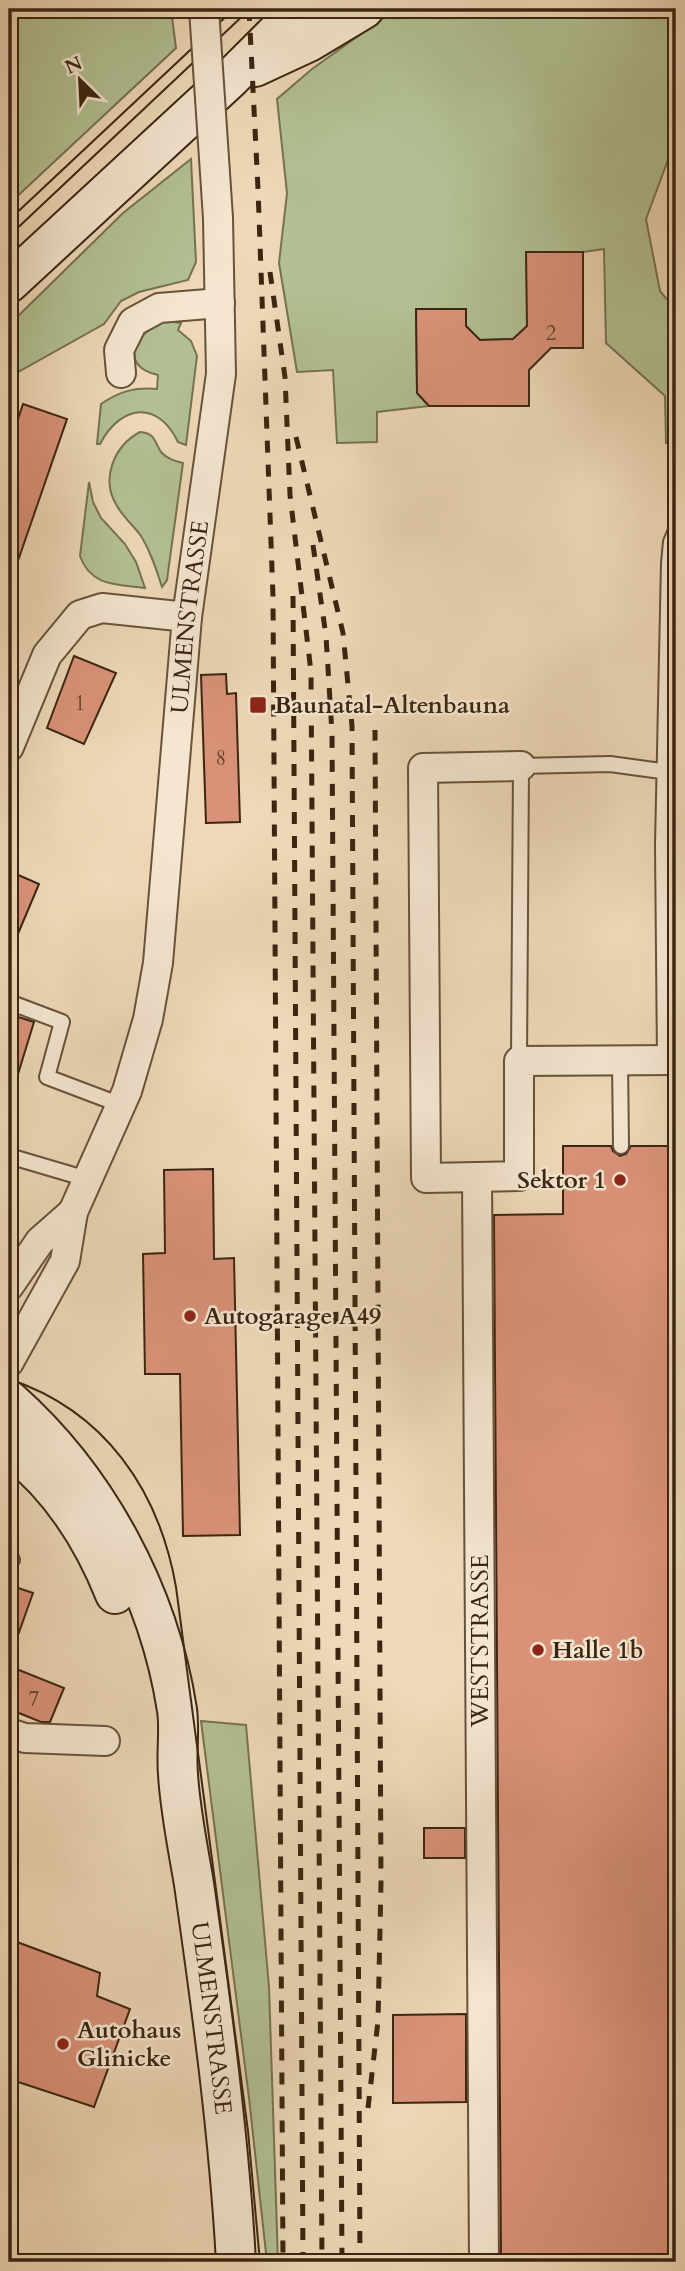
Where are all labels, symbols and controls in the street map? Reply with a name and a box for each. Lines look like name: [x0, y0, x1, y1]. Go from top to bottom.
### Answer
north arrow: [46, 46, 116, 116]
text: N: [61, 50, 87, 81]
house number: 2: [546, 319, 557, 348]
street label: ULMENSTRASSE: [162, 518, 217, 715]
house number: 1: [75, 689, 85, 718]
place label: Baunatal-Altenbauna: [274, 689, 510, 722]
marker: Baunatal-Altenbauna: [248, 695, 268, 715]
house number: 8: [216, 744, 226, 773]
place label: Sektor 1: [517, 1164, 606, 1197]
marker: Sektor 1: [612, 1172, 628, 1188]
place label: Autogarage A49: [204, 1300, 381, 1333]
marker: Autogarage A49: [182, 1308, 198, 1324]
street label: WESTSTRASSE: [464, 1554, 497, 1729]
place label: Halle 1b: [552, 1634, 643, 1667]
marker: Halle 1b: [530, 1642, 546, 1658]
house number: 7: [29, 1685, 40, 1714]
street label: ULMENSTRASSE: [183, 1919, 240, 2116]
place label: Autohaus Glinicke: [77, 2014, 181, 2075]
marker: Autohaus Glinicke: [55, 2036, 71, 2052]

